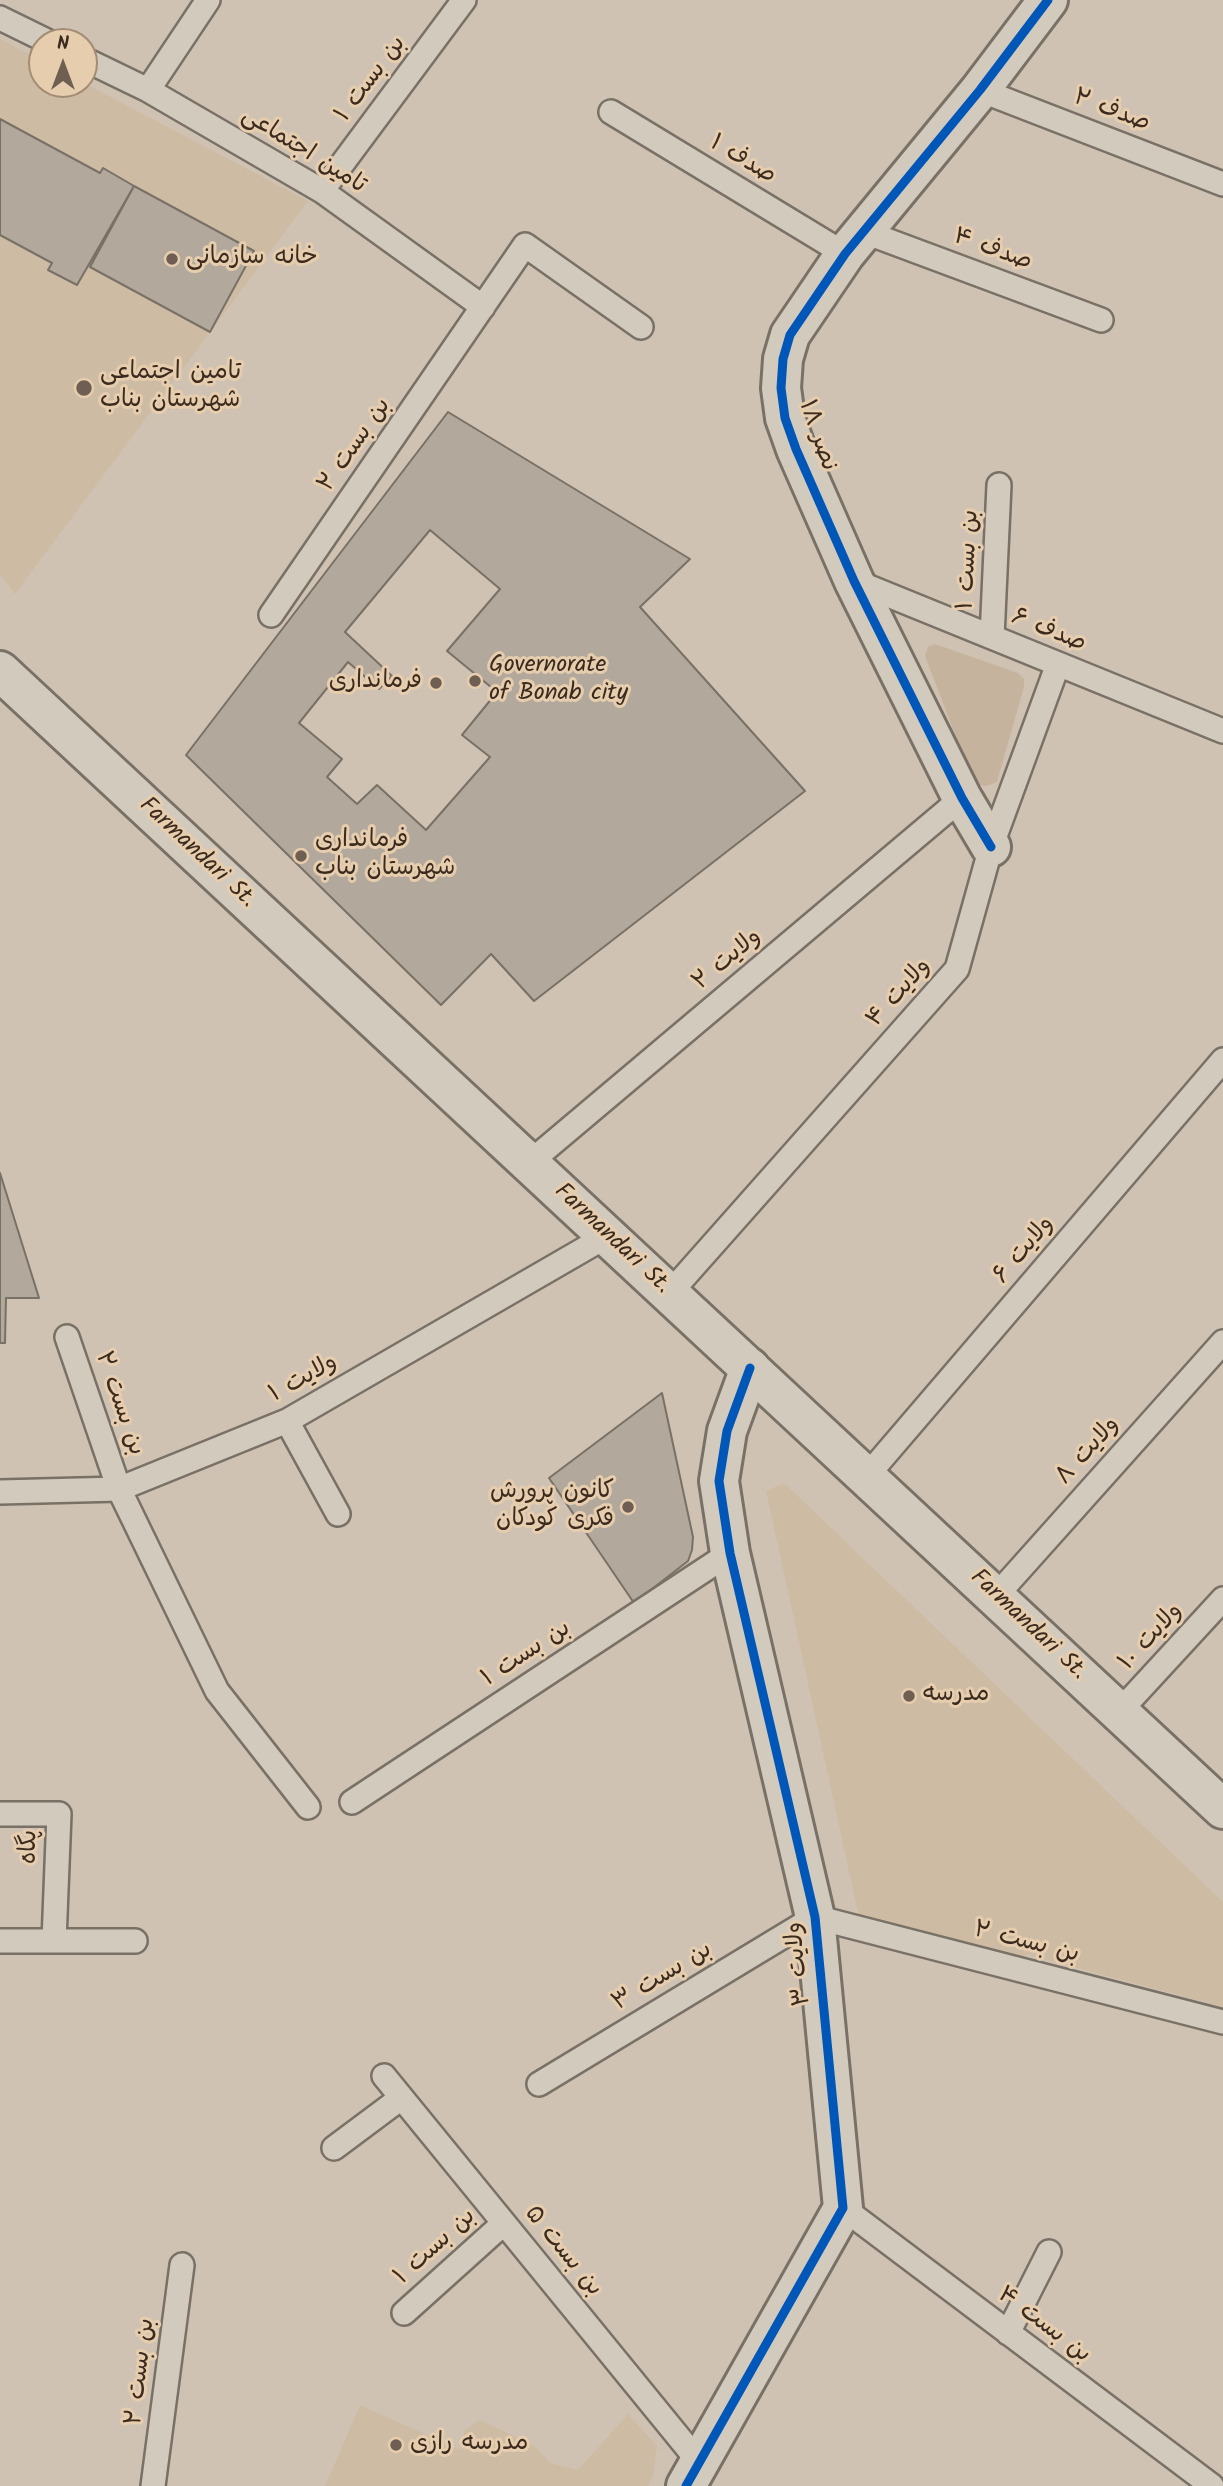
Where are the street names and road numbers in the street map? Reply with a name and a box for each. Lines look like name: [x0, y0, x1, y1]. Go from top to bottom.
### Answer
street label: بن بست ۱: [330, 31, 414, 129]
street label: صدف ۲: [1069, 84, 1153, 140]
street label: تامین اجتماعی: [236, 102, 370, 202]
street label: صدف ۱: [704, 130, 780, 192]
street label: صدف ۴: [949, 224, 1035, 278]
street label: بن بست ۲: [313, 394, 399, 498]
street label: نصر ۱۸: [790, 397, 842, 475]
street label: بن بست ۱: [953, 509, 987, 611]
street label: صدف ۶: [1006, 604, 1090, 660]
street label: Farmandari St.: [132, 793, 260, 915]
street label: ولایت ۲: [688, 924, 768, 998]
street label: ولایت ۴: [862, 954, 938, 1034]
street label: Farmandari St.: [547, 1179, 675, 1301]
street label: ولایت ۶: [988, 1211, 1062, 1291]
street label: بن بست ۲: [87, 1348, 149, 1460]
street label: ولایت ۱: [265, 1350, 343, 1410]
street label: ولایت ۸: [1051, 1412, 1127, 1492]
street label: Farmandari St.: [963, 1565, 1091, 1687]
street label: ولایت ۱۰: [1114, 1598, 1190, 1678]
street label: بن بست ۱: [477, 1616, 577, 1694]
street label: پگاه: [16, 1829, 46, 1865]
street label: بن بست ۲: [970, 1917, 1082, 1971]
street label: ولایت ۳: [781, 1920, 819, 2008]
street label: بن بست ۳: [608, 1937, 718, 2019]
street label: بن بست ۵: [517, 2201, 607, 2303]
street label: بن بست ۱: [389, 2204, 483, 2292]
street label: بن بست ۴: [991, 2282, 1095, 2370]
street label: بن بست ۲: [121, 2317, 163, 2427]

